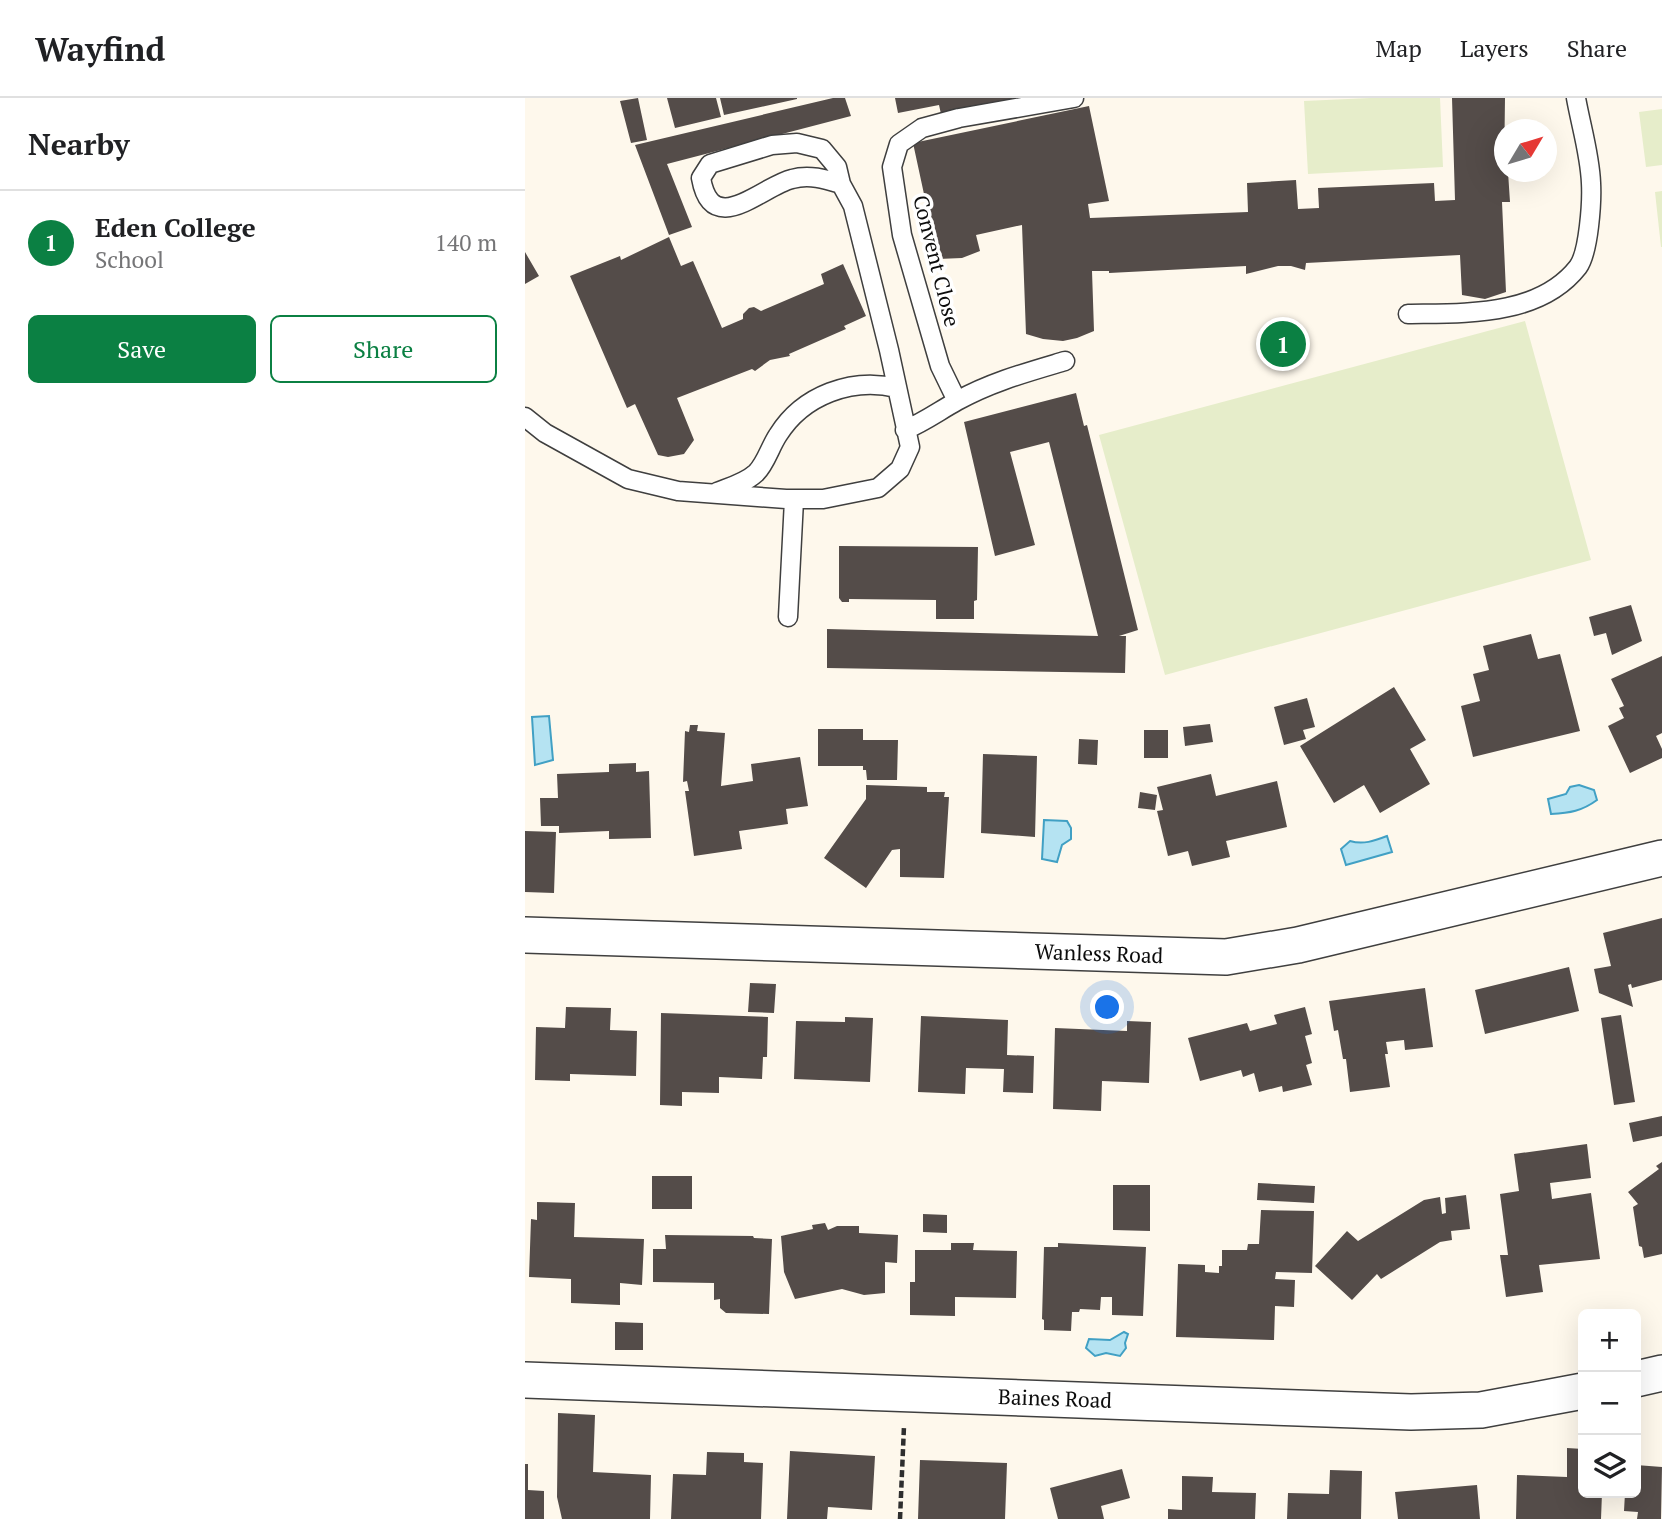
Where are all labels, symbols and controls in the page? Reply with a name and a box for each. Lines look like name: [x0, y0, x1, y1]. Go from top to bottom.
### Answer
text: Wayfind: [35, 27, 165, 70]
text: Map: [1375, 32, 1422, 64]
text: Layers: [1460, 32, 1529, 64]
text: Share: [1567, 32, 1627, 64]
north arrow: [1494, 119, 1557, 182]
text: Nearby: [28, 124, 130, 164]
street label: Convent Close: [907, 192, 967, 329]
text: Eden College: [95, 210, 256, 244]
text: 1: [45, 227, 58, 258]
text: 140 m: [435, 227, 497, 258]
text: School: [95, 244, 164, 275]
button: Save: [28, 315, 256, 383]
button: Share: [270, 315, 497, 383]
pin: 1: [1260, 318, 1306, 370]
street label: Wanless Road: [1034, 937, 1164, 969]
your location: [1090, 990, 1124, 1024]
map controls: [1578, 1309, 1641, 1498]
button: +: [1578, 1309, 1641, 1372]
button: −: [1578, 1372, 1641, 1435]
street label: Baines Road: [998, 1382, 1113, 1414]
button: layers: [1578, 1435, 1641, 1498]

